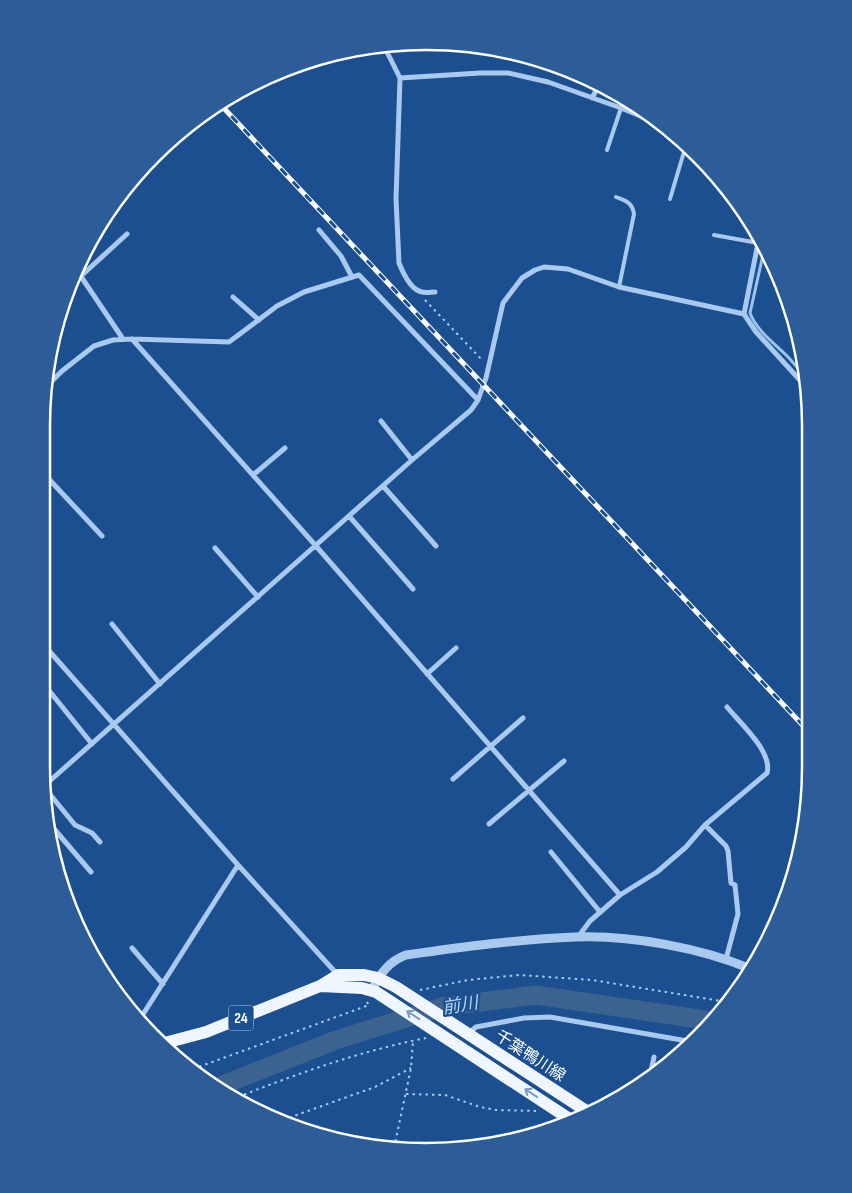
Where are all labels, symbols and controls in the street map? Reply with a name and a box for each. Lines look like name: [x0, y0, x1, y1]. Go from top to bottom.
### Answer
water label: 前川: [441, 992, 481, 1019]
road number: 24: [228, 1006, 254, 1030]
one-way arrow: [406, 1009, 420, 1020]
street label: 千葉鴨川線: [491, 1027, 569, 1086]
one-way arrow: [524, 1088, 538, 1098]

